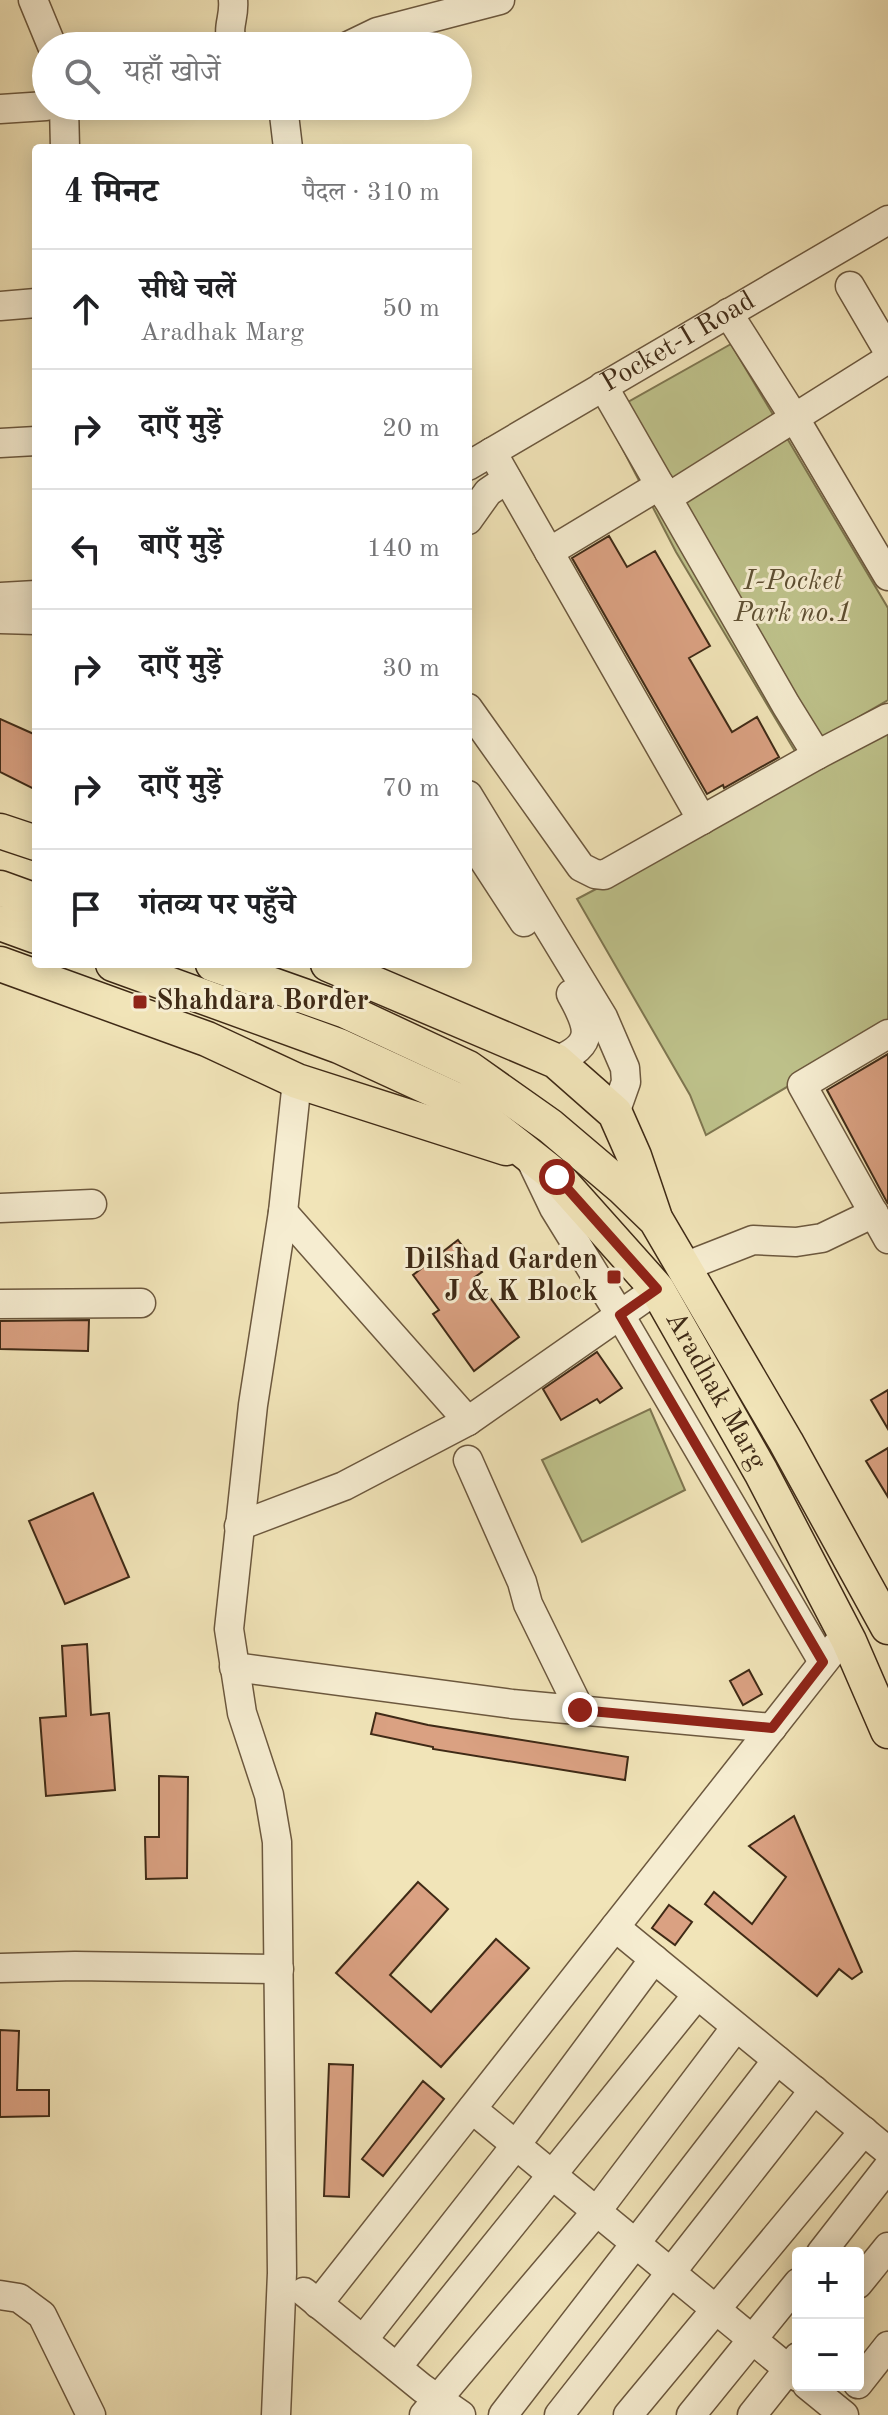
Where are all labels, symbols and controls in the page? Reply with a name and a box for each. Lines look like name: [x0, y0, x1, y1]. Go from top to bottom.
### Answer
search box: [32, 32, 472, 120]
icon: search: [60, 54, 104, 98]
text: यहाँ खोजें: [124, 58, 220, 88]
text: 4 मिनट: [64, 176, 158, 210]
text: पैदल · 310 m: [302, 180, 440, 206]
text: सीधे चलें: [140, 275, 235, 305]
icon: ahead: [64, 287, 108, 331]
street label: Pocket-I Road: [597, 287, 760, 398]
text: 50 m: [382, 296, 440, 322]
text: Aradhak Marg: [140, 320, 304, 346]
icon: right: [64, 407, 108, 451]
text: दाएँ मुड़ें: [140, 411, 222, 441]
text: 20 m: [382, 416, 440, 442]
icon: left: [64, 527, 108, 571]
text: बाएँ मुड़ें: [140, 531, 223, 561]
text: 140 m: [367, 536, 440, 562]
park label: I-Pocket Park no.1: [733, 568, 852, 628]
icon: right: [64, 647, 108, 691]
text: दाएँ मुड़ें: [140, 651, 222, 681]
text: 30 m: [382, 656, 440, 682]
icon: right: [64, 767, 108, 811]
text: दाएँ मुड़ें: [140, 771, 222, 801]
text: 70 m: [382, 776, 440, 802]
icon: arrive: [64, 887, 108, 931]
text: गंतव्य पर पहुँचे: [140, 891, 296, 921]
place label: Shahdara Border: [156, 988, 369, 1016]
marker: Shahdara Border: [131, 993, 149, 1011]
route start: [539, 1159, 575, 1195]
place label: Dilshad Garden J & K Block: [404, 1247, 598, 1307]
marker: Dilshad Garden J & K Block: [605, 1268, 623, 1286]
street label: Aradhak Marg: [659, 1307, 771, 1475]
route end: [562, 1692, 598, 1728]
map controls: [792, 2247, 864, 2391]
button: +: [792, 2247, 864, 2319]
button: −: [792, 2319, 864, 2391]

